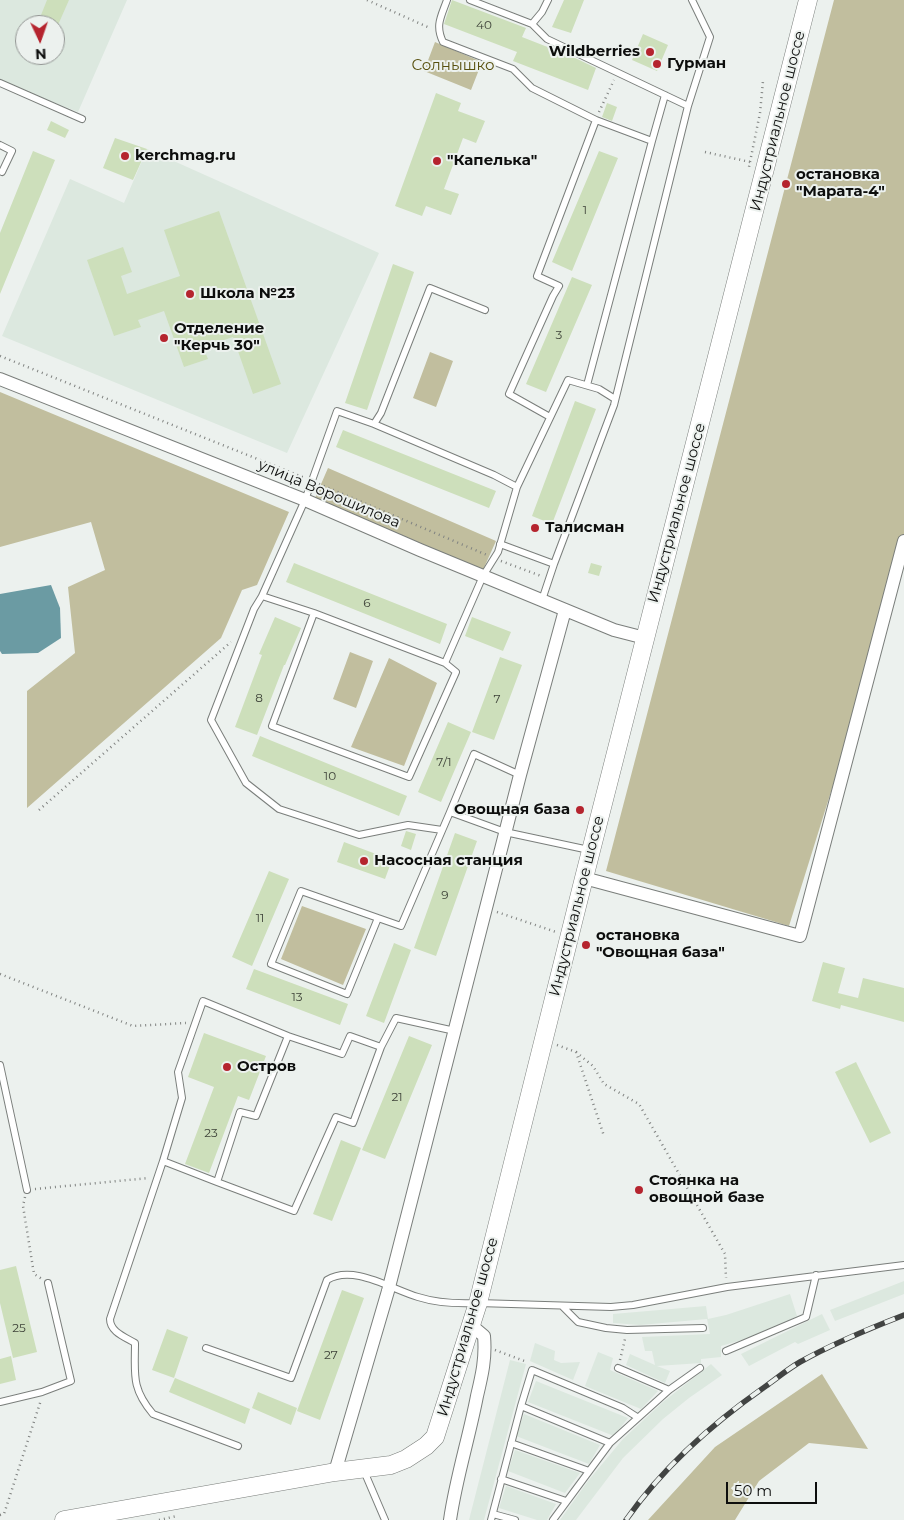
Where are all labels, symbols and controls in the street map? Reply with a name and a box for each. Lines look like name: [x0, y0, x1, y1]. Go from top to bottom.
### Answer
north arrow: [15, 15, 65, 65]
house number: 40: [476, 18, 492, 32]
street label: Индустриальное шоссе: [747, 29, 809, 213]
place label: Wildberries: [549, 43, 640, 61]
text: N: [35, 45, 47, 63]
marker: Wildberries: [644, 46, 656, 58]
place label: Гурман: [667, 55, 726, 73]
park label: Солнышко: [411, 57, 495, 75]
marker: Гурман: [651, 58, 663, 70]
place label: kerchmag.ru: [135, 147, 236, 165]
marker: kerchmag.ru: [119, 150, 131, 162]
place label: "Капелька": [447, 152, 537, 170]
marker: "Капелька": [431, 155, 443, 167]
place label: остановка "Марата-4": [796, 166, 885, 201]
marker: остановка "Марата-4": [780, 178, 792, 190]
house number: 1: [583, 203, 587, 217]
place label: Школа №23: [200, 285, 295, 303]
marker: Школа №23: [184, 288, 196, 300]
place label: Отделение "Керчь 30": [174, 320, 264, 355]
house number: 3: [556, 328, 562, 342]
marker: Отделение "Керчь 30": [158, 332, 170, 344]
street label: Индустриальное шоссе: [644, 421, 710, 605]
street label: улица Ворошилова: [255, 456, 403, 532]
place label: Талисман: [545, 519, 624, 537]
marker: Талисман: [529, 522, 541, 534]
house number: 6: [363, 596, 371, 610]
house number: 8: [255, 691, 263, 705]
house number: 7: [493, 692, 501, 706]
house number: 7/1: [436, 755, 452, 769]
house number: 10: [324, 769, 336, 783]
place label: Овощная база: [454, 801, 570, 819]
marker: Овощная база: [574, 804, 586, 816]
street label: Индустриальное шоссе: [546, 814, 608, 998]
place label: Насосная станция: [374, 852, 523, 870]
marker: Насосная станция: [358, 855, 370, 867]
house number: 9: [441, 888, 449, 902]
house number: 11: [256, 911, 264, 925]
place label: остановка "Овощная база": [596, 927, 725, 962]
marker: остановка "Овощная база": [580, 939, 592, 951]
house number: 13: [291, 990, 303, 1004]
place label: Остров: [237, 1058, 296, 1076]
marker: Остров: [221, 1061, 233, 1073]
house number: 21: [391, 1090, 403, 1104]
house number: 23: [204, 1126, 218, 1140]
place label: Стоянка на овощной базе: [649, 1172, 765, 1207]
marker: Стоянка на овощной базе: [633, 1184, 645, 1196]
street label: Индустриальное шоссе: [434, 1235, 502, 1419]
house number: 25: [12, 1321, 26, 1335]
house number: 27: [324, 1348, 338, 1362]
scale bar: [729, 1472, 820, 1504]
text: 50 m: [734, 1481, 772, 1500]

